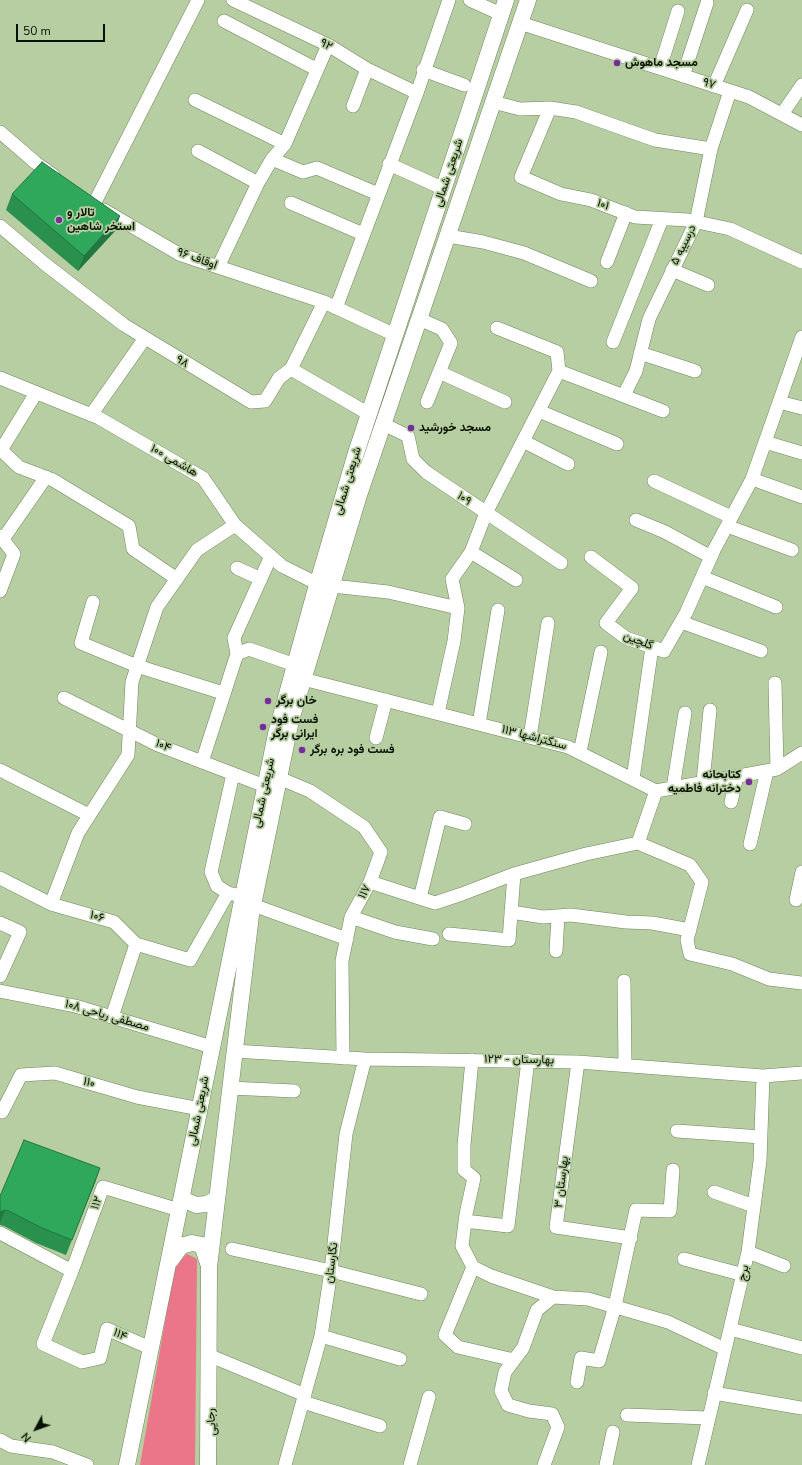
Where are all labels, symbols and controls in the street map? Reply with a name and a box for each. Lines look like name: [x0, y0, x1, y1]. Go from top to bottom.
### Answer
scale bar: [18, 16, 107, 42]
text: 50 m: [23, 23, 51, 39]
street label: ۹۲: [317, 36, 335, 54]
place label: مسجد ماهوش: [625, 56, 698, 70]
marker: مسجد ماهوش: [612, 58, 622, 68]
street label: ۹۷: [701, 75, 717, 93]
street label: شریعتی شمالی: [431, 137, 467, 209]
street label: ۱۰۱: [595, 196, 611, 214]
place label: تالار و استخر شاهین: [67, 206, 135, 234]
marker: تالار و استخر شاهین: [54, 215, 64, 225]
street label: درسیبه ۵: [668, 222, 700, 268]
street label: اوقاف ۹۶: [175, 245, 219, 273]
street label: ۹۸: [173, 352, 191, 372]
place label: مسجد خورشید: [419, 421, 491, 435]
marker: مسجد خورشید: [406, 423, 416, 433]
street label: هاشمی ۱۰۰: [148, 442, 200, 480]
street label: شریعتی شمالی: [331, 445, 365, 517]
street label: ۱۰۹: [454, 489, 474, 509]
street label: گلچین: [621, 629, 655, 653]
place label: خان برگر: [276, 694, 317, 708]
marker: خان برگر: [263, 696, 273, 706]
place label: فست فود ایرانی برگر: [271, 713, 318, 741]
marker: فست فود ایرانی برگر: [258, 722, 268, 732]
street label: سنگتراشها ۱۱۳: [500, 722, 568, 754]
street label: ۱۰۴: [153, 736, 173, 756]
place label: فست فود بره برگر: [310, 743, 395, 757]
marker: فست فود بره برگر: [297, 745, 307, 755]
street label: شریعتی شمالی: [250, 757, 278, 829]
place label: کتابحانه دخترانه فاطمیه: [668, 768, 741, 796]
marker: کتابحانه دخترانه فاطمیه: [744, 777, 754, 787]
street label: ۱۱۷: [355, 882, 375, 902]
street label: ۱۰۶: [88, 908, 106, 926]
street label: مصطفی ریاحی ۱۰۸: [63, 997, 151, 1035]
street label: بهارستان - ۱۲۳: [484, 1052, 554, 1068]
street label: ۱۱۰: [81, 1074, 97, 1092]
street label: شریعتی شمالی: [185, 1075, 213, 1147]
street label: بهارستان ۳: [552, 1155, 572, 1209]
street label: ۱۱۲: [88, 1194, 106, 1212]
street label: نگارستان: [322, 1242, 342, 1284]
street label: برج: [735, 1264, 753, 1282]
street label: ۱۱۴: [111, 1326, 129, 1344]
street label: رجایی: [204, 1408, 220, 1436]
north arrow: [16, 1409, 56, 1449]
text: N: [18, 1429, 35, 1445]

